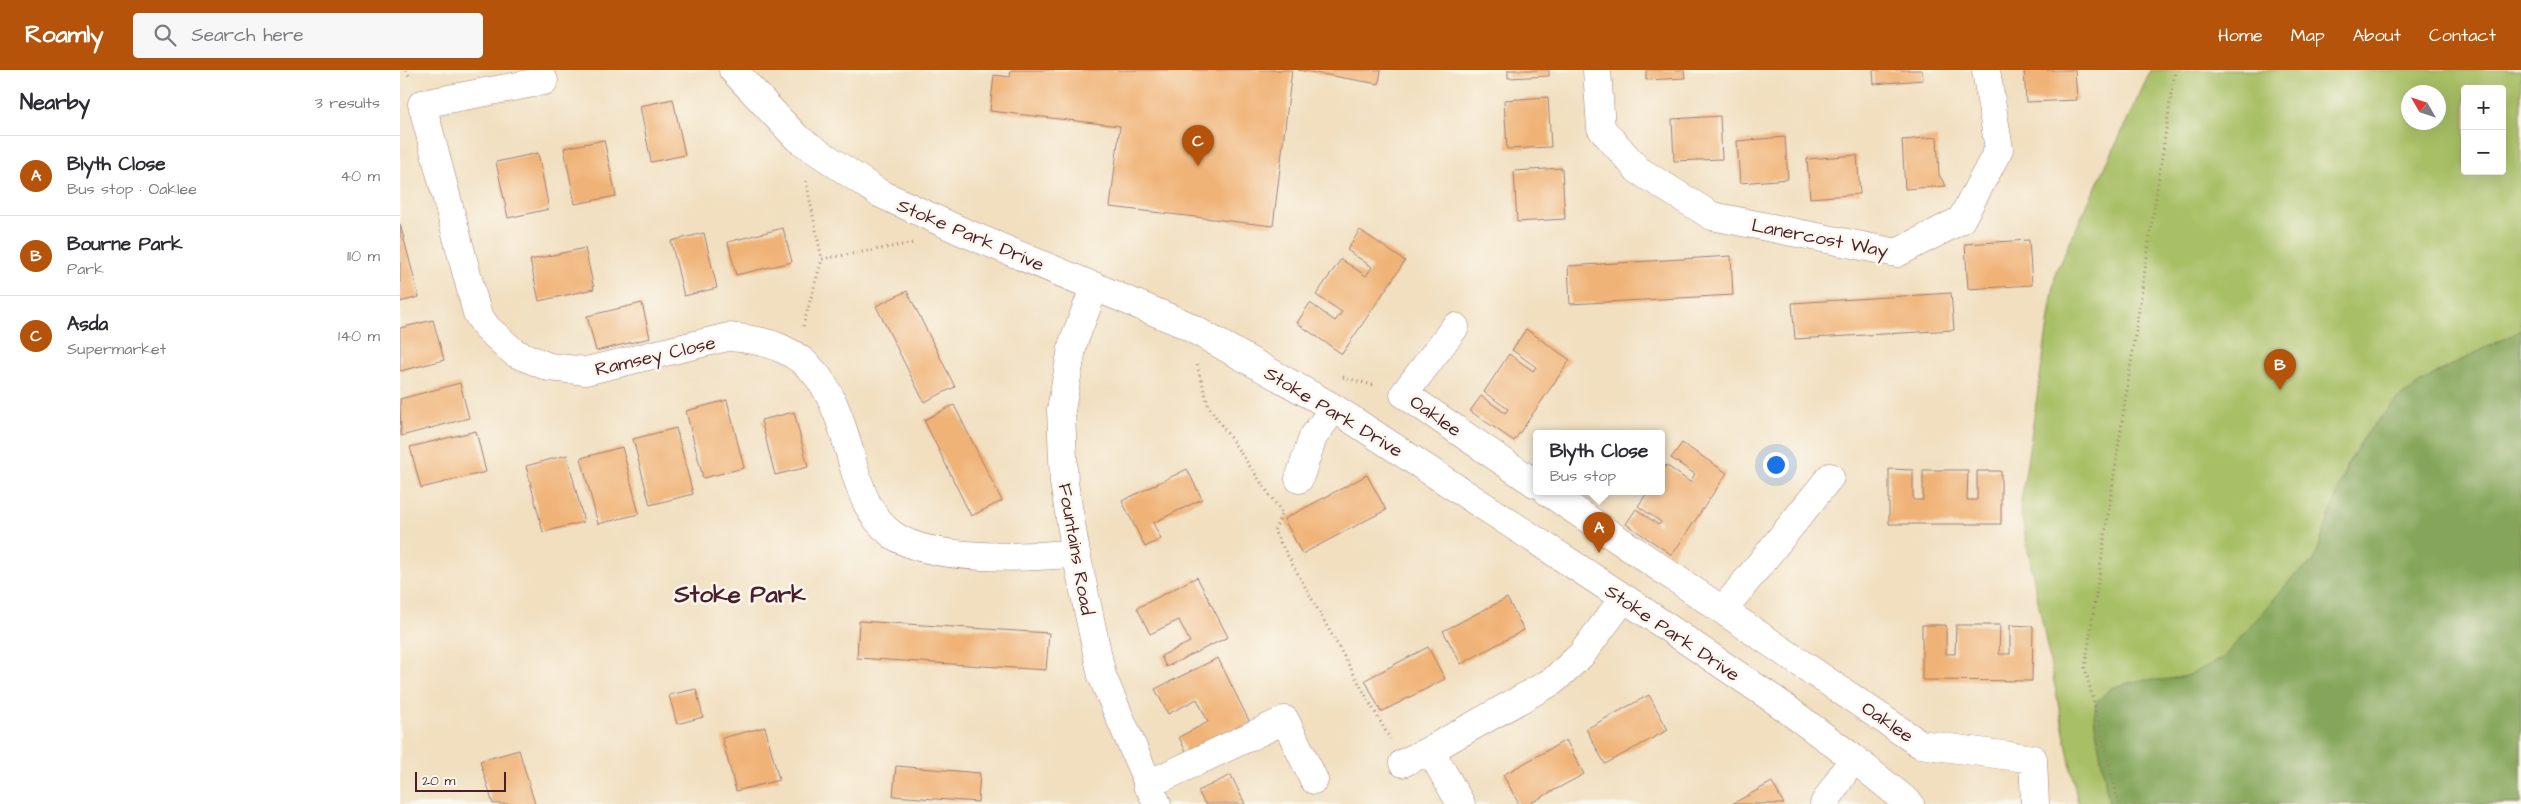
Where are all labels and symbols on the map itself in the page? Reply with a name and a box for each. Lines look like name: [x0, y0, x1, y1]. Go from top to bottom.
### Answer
north arrow: [2401, 85, 2446, 130]
pin: C: [1182, 125, 1214, 166]
street label: Stoke Park Drive: [893, 192, 1048, 279]
street label: Lanercost Way: [1749, 212, 1891, 266]
street label: Ramsey Close: [592, 329, 718, 384]
pin: B: [2264, 349, 2296, 390]
street label: Stoke Park Drive: [1259, 360, 1408, 464]
street label: Oaklee: [1404, 389, 1466, 444]
your location: [1763, 452, 1789, 478]
street label: Fountains Road: [1051, 481, 1100, 618]
pin: A: [1583, 512, 1615, 553]
district label: Stoke Park: [673, 578, 806, 612]
street label: Stoke Park Drive: [1599, 578, 1745, 688]
street label: Oaklee: [1856, 695, 1919, 750]
scale bar: [415, 769, 506, 792]

